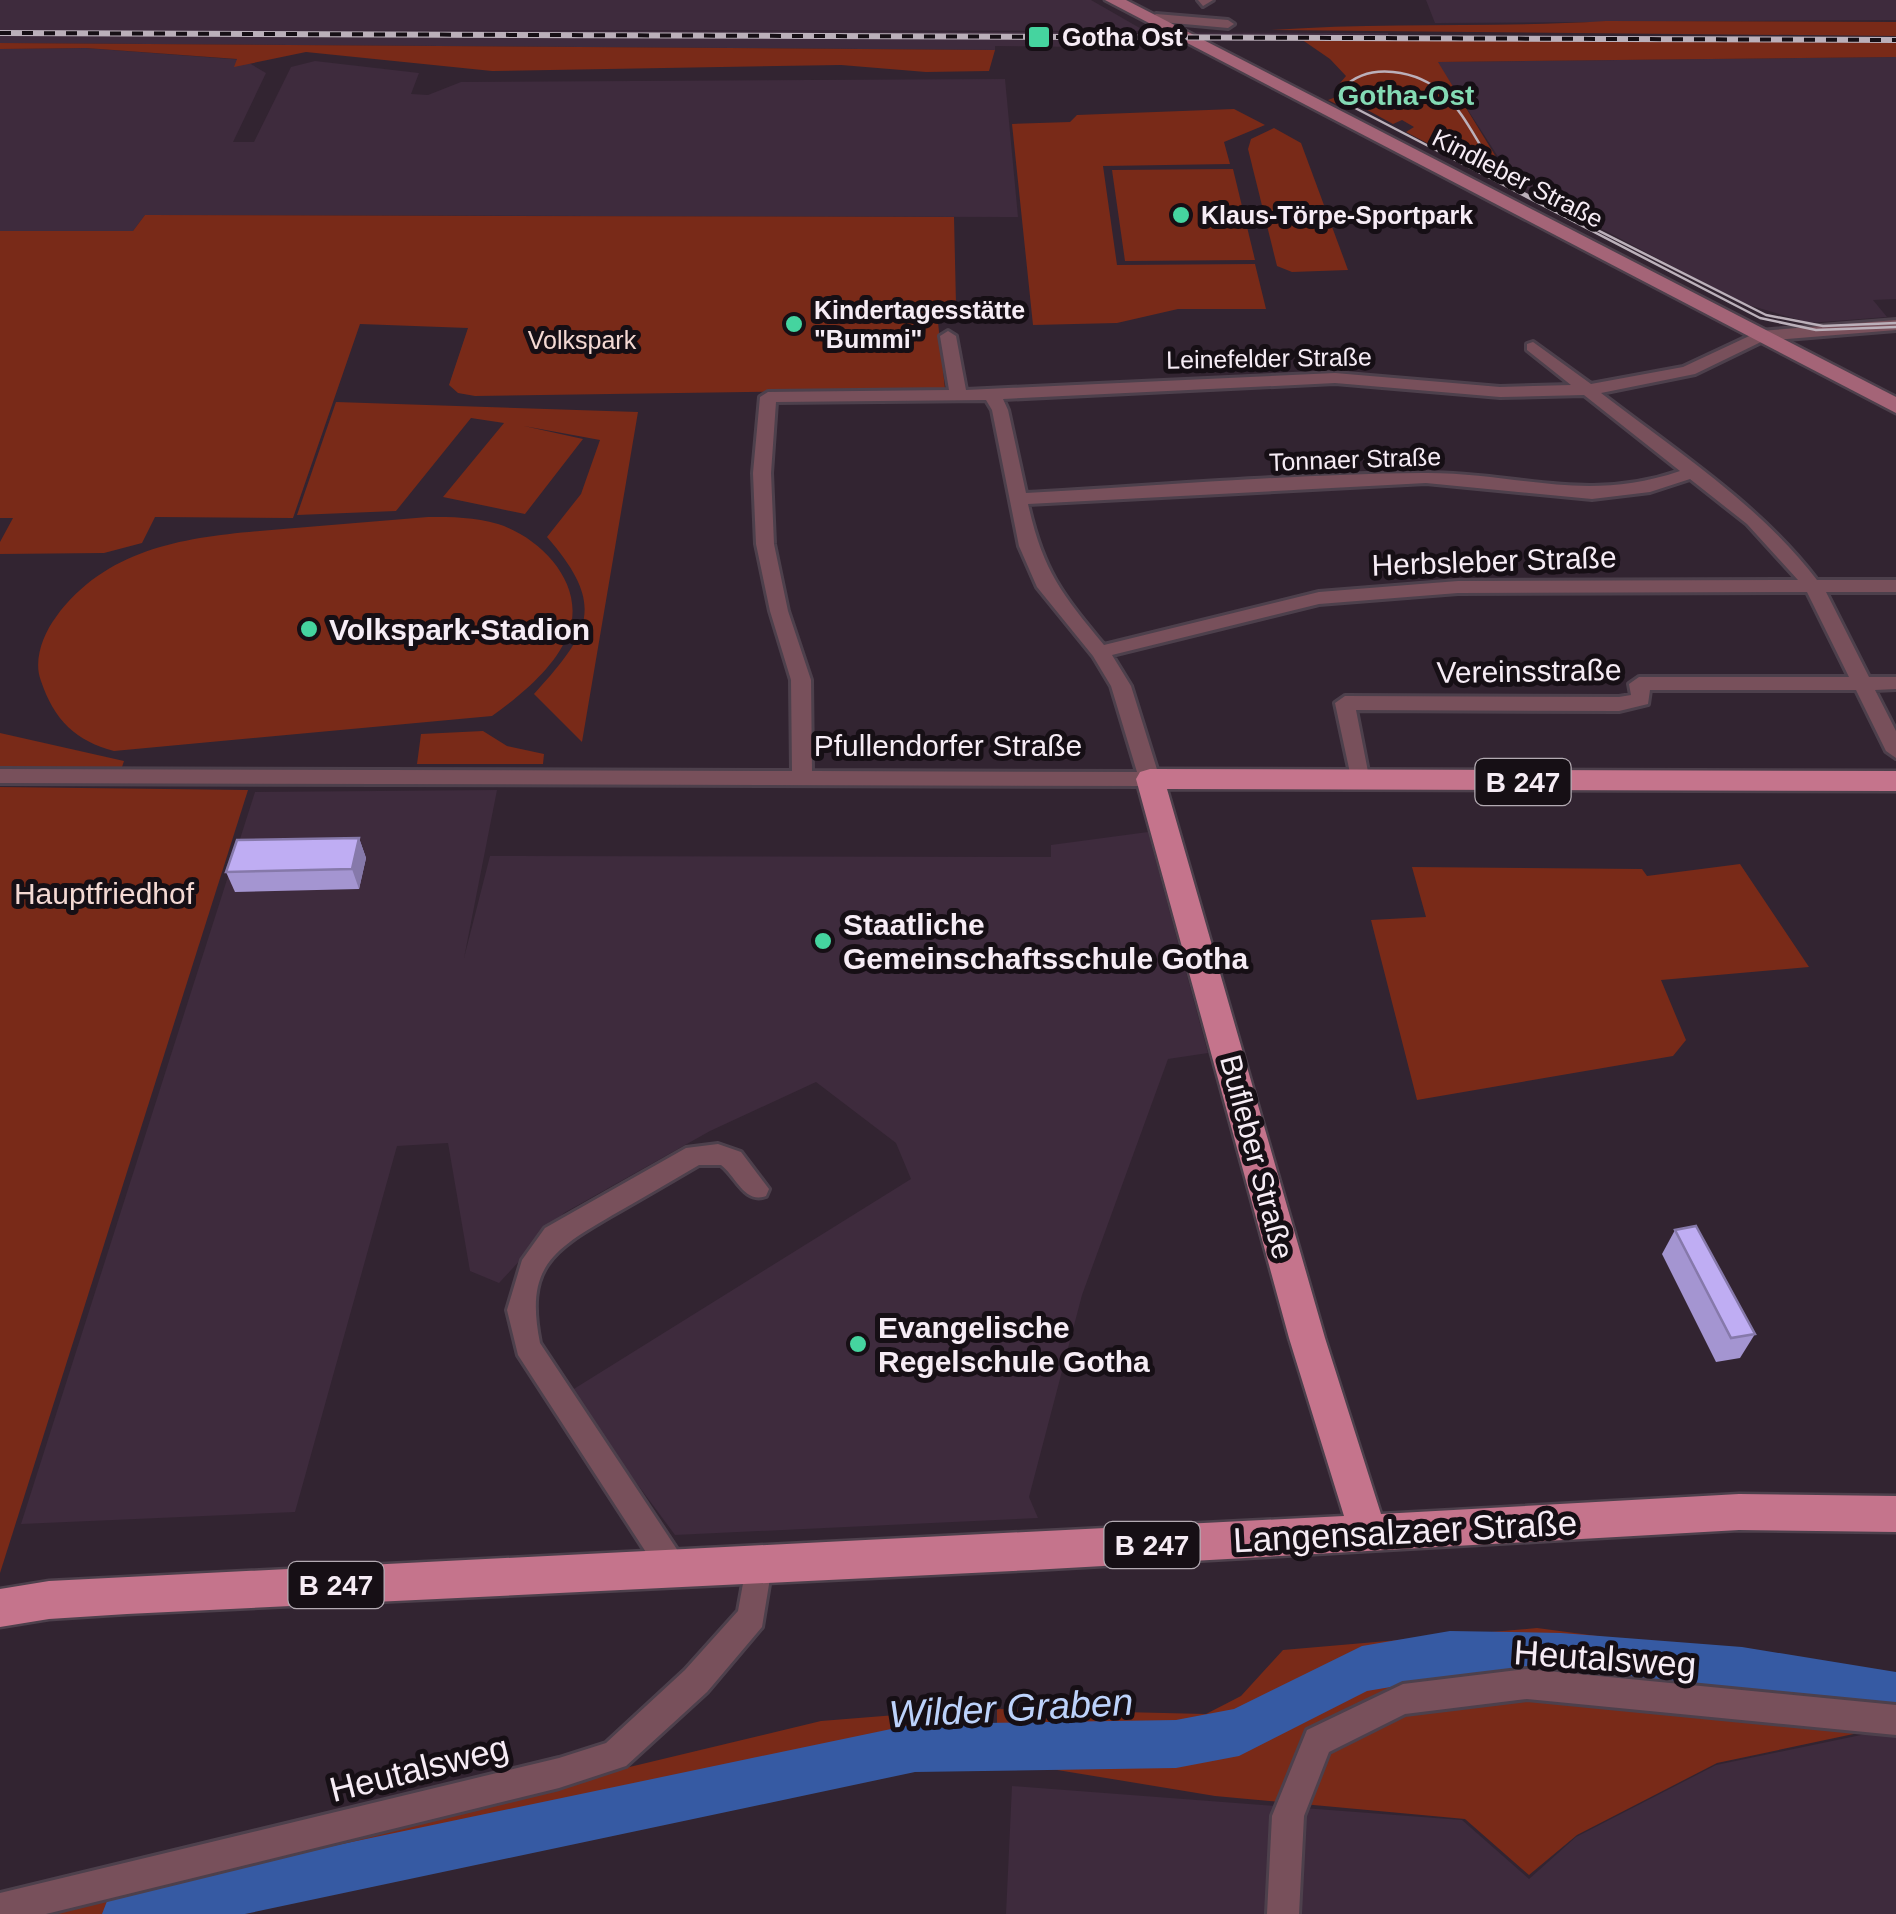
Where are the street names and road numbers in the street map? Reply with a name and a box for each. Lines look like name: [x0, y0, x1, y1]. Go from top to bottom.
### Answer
street label: Kindleber Straße: [1428, 123, 1608, 233]
street label: Leinefelder Straße: [1166, 342, 1372, 374]
street label: Tonnaer Straße: [1268, 442, 1442, 476]
street label: Herbsleber Straße: [1371, 540, 1617, 582]
street label: Vereinsstraße: [1436, 653, 1622, 689]
street label: Pfullendorfer Straße: [814, 729, 1082, 762]
road number: B 247: [1476, 759, 1570, 805]
street label: Bufleber Straße: [1214, 1051, 1300, 1263]
street label: Langensalzaer Straße: [1232, 1503, 1578, 1559]
road number: B 247: [1104, 1522, 1200, 1568]
road number: B 247: [288, 1562, 384, 1608]
street label: Heutalsweg: [1512, 1632, 1698, 1684]
street label: Heutalsweg: [326, 1727, 512, 1809]

